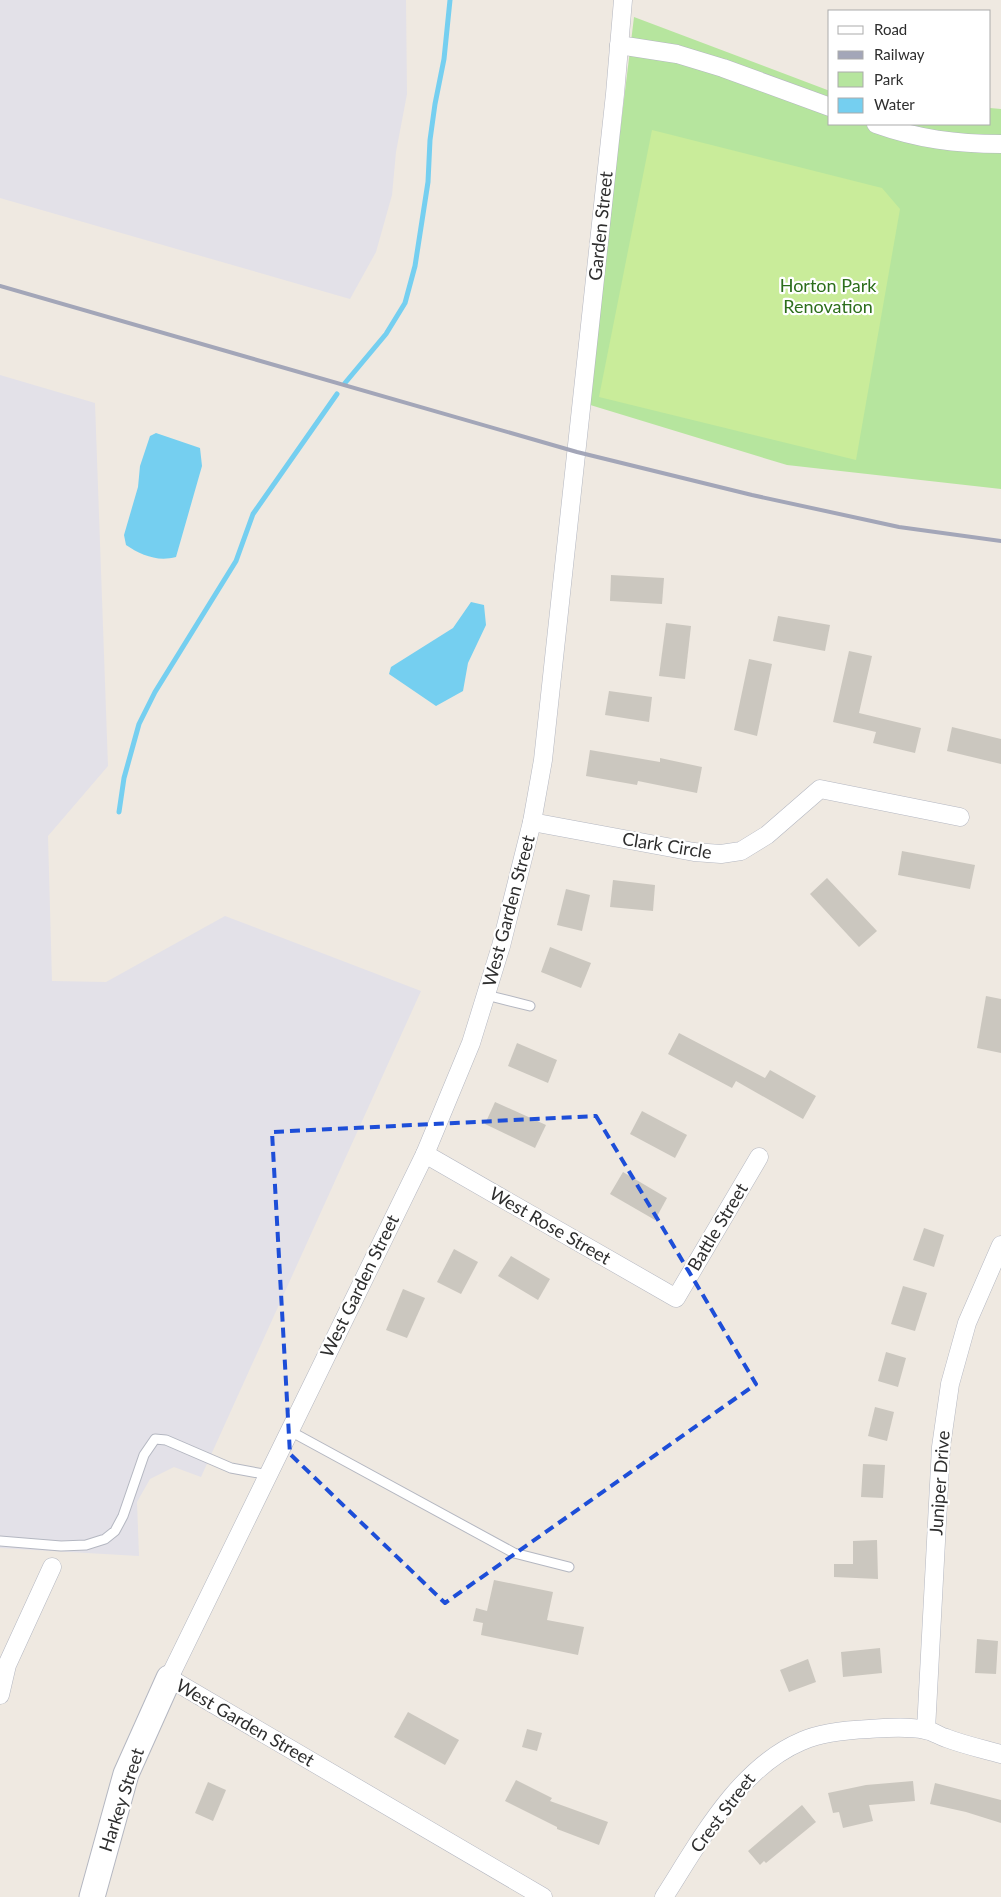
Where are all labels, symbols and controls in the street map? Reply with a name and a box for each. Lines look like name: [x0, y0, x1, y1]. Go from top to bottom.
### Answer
legend: [828, 10, 991, 125]
text: Road: [874, 20, 907, 38]
text: Railway: [874, 45, 925, 63]
text: Park: [874, 70, 904, 88]
text: Water: [874, 95, 915, 113]
street label: Garden Street: [583, 170, 617, 282]
park label: Horton Park Renovation: [780, 274, 877, 317]
street label: Clark Circle: [621, 827, 714, 863]
street label: West Garden Street: [477, 832, 539, 989]
street label: Battle Street: [682, 1178, 752, 1274]
street label: West Rose Street: [486, 1182, 615, 1269]
street label: West Garden Street: [315, 1210, 403, 1360]
street label: Juniper Drive: [924, 1430, 954, 1536]
street label: West Garden Street: [173, 1674, 319, 1771]
street label: Harkey Street: [94, 1745, 148, 1854]
street label: Crest Street: [685, 1768, 760, 1857]

